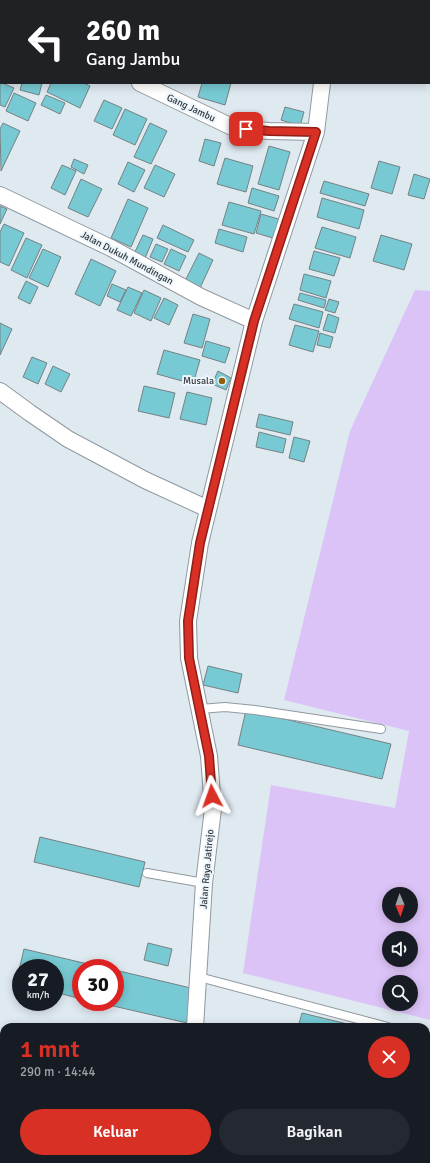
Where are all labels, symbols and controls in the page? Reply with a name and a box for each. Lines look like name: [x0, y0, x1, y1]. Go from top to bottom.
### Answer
text: 260 m: [86, 14, 160, 48]
icon: left: [20, 16, 72, 68]
text: Gang Jambu: [86, 48, 180, 70]
street label: Gang Jambu: [165, 91, 217, 125]
pin: [229, 112, 263, 146]
icon: arrive: [235, 118, 257, 140]
street label: Jalan Dukuh Mundingan: [79, 228, 175, 288]
place label: Musala: [183, 375, 214, 387]
marker: Musala: [217, 376, 227, 386]
position arrow: [191, 775, 233, 817]
street label: Jalan Raya Jatirejo: [198, 829, 216, 909]
north arrow: [382, 887, 418, 923]
map controls: [382, 887, 418, 1011]
button: sound: [382, 931, 418, 967]
speed limit sign: 30: [72, 959, 124, 1011]
text: 27: [27, 967, 49, 992]
button: search: [382, 975, 418, 1011]
text: km/h: [27, 989, 49, 1001]
text: 1 mnt: [20, 1034, 79, 1064]
button: close: [368, 1036, 410, 1078]
text: 290 m · 14:44: [20, 1064, 96, 1080]
button: Keluar: [20, 1109, 211, 1155]
button: Bagikan: [219, 1109, 410, 1155]

